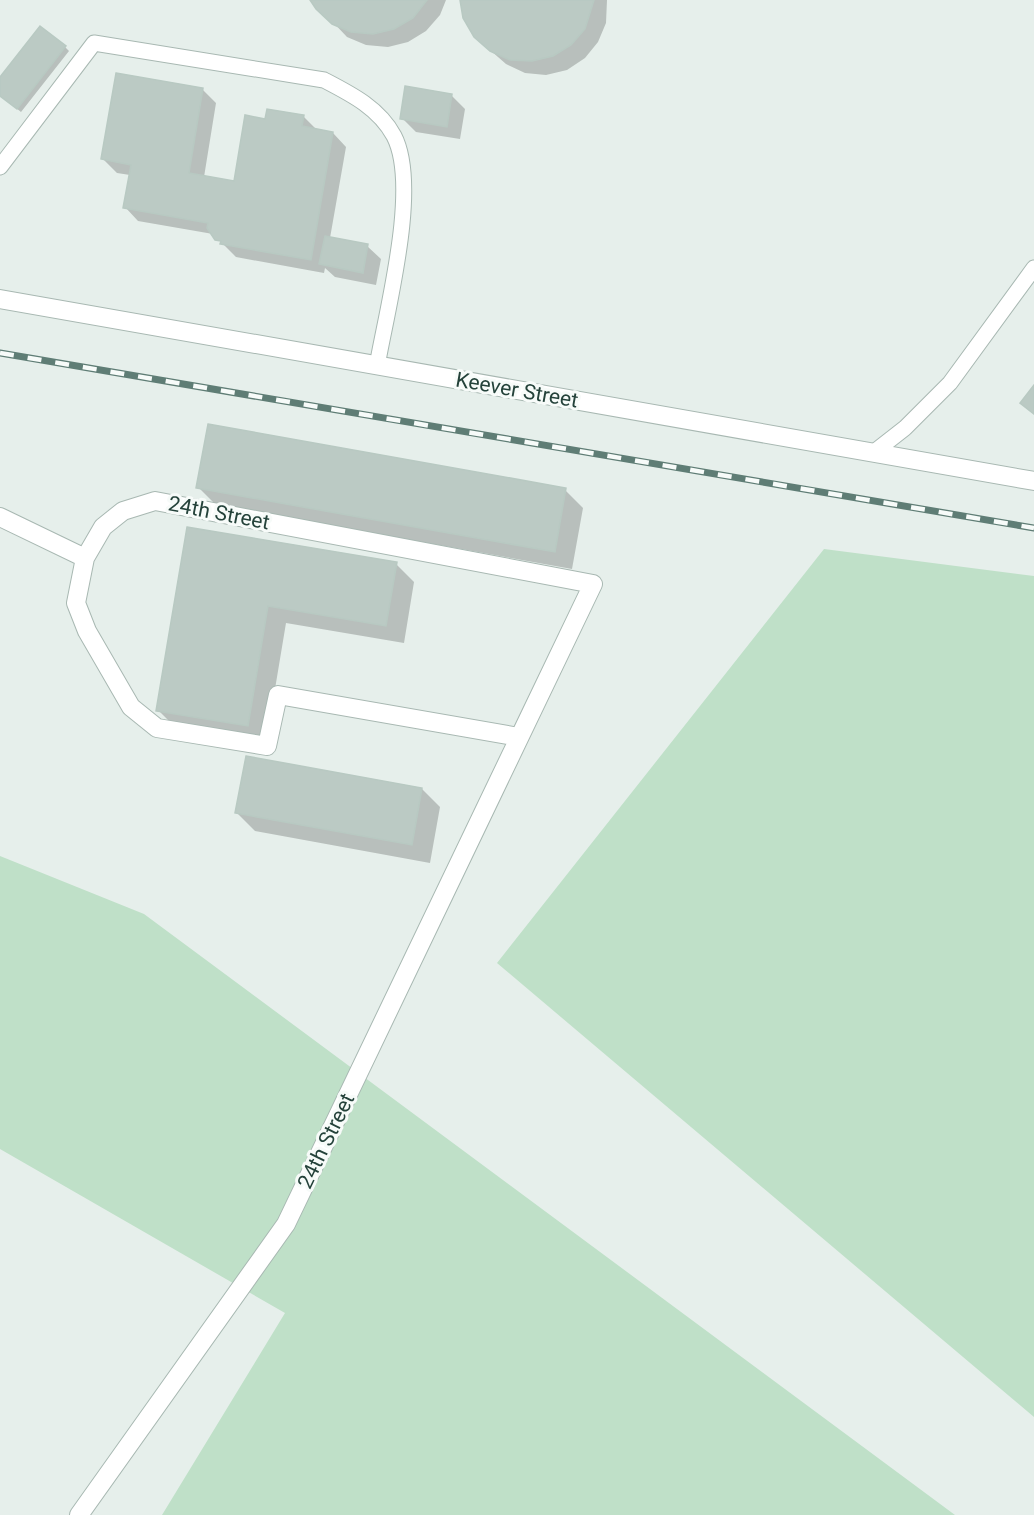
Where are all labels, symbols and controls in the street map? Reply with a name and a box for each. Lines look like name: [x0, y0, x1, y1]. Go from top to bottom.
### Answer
street label: Keever Street: [454, 367, 580, 413]
street label: 24th Street: [166, 491, 272, 535]
street label: 24th Street: [293, 1089, 359, 1192]

